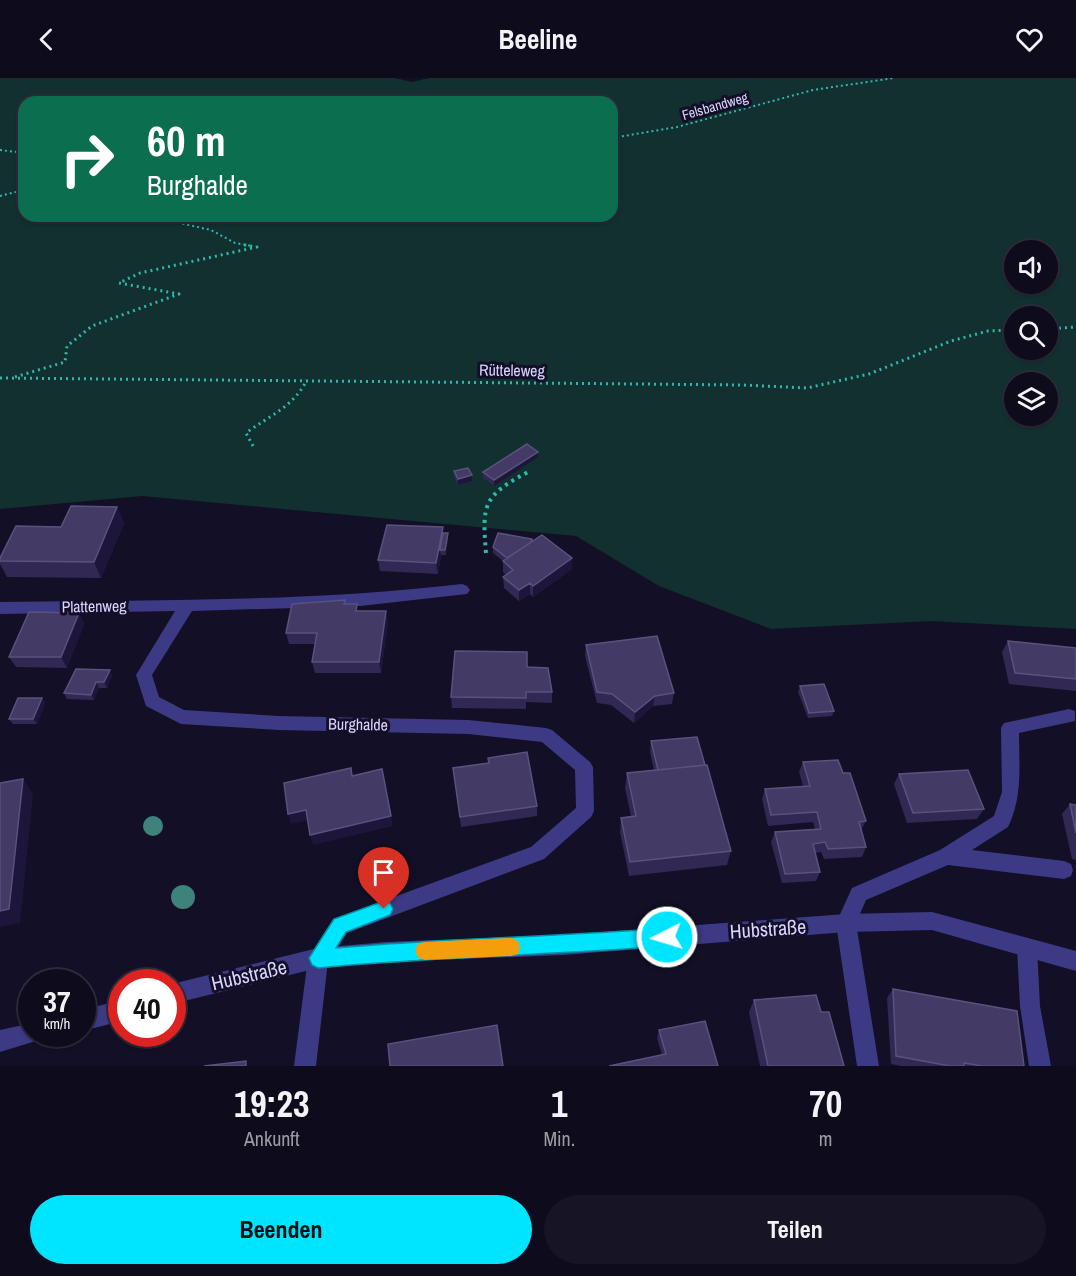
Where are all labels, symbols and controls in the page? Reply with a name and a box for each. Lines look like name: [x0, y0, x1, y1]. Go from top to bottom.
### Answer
text: Beeline: [499, 21, 577, 57]
icon: back: [30, 23, 63, 56]
icon: heart: [1013, 23, 1046, 56]
street label: Felsbandweg: [680, 88, 751, 124]
text: 60 m: [147, 113, 226, 169]
icon: right: [48, 120, 126, 198]
text: Burghalde: [147, 167, 248, 203]
map controls: [1004, 240, 1058, 426]
button: sound: [1004, 240, 1058, 294]
button: search: [1004, 306, 1058, 360]
street label: Rütteleweg: [479, 358, 546, 382]
button: layers: [1004, 372, 1058, 426]
street label: Plattenweg: [61, 594, 127, 618]
street label: Burghalde: [328, 712, 388, 736]
pin: [358, 847, 409, 909]
icon: arrive: [367, 856, 400, 889]
position arrow: [635, 905, 699, 969]
street label: Hubstraße: [729, 912, 807, 945]
street label: Hubstraße: [209, 953, 289, 996]
speed limit sign: 40: [108, 969, 186, 1047]
text: 37: [43, 981, 71, 1021]
text: km/h: [44, 1013, 70, 1034]
text: 19:23: [234, 1080, 309, 1128]
text: 1: [551, 1080, 568, 1128]
text: 70: [809, 1080, 842, 1128]
text: Ankunft: [244, 1125, 300, 1152]
text: Min.: [543, 1125, 575, 1152]
text: m: [819, 1125, 832, 1152]
button: Beenden: [30, 1195, 532, 1264]
button: Teilen: [544, 1195, 1046, 1264]

